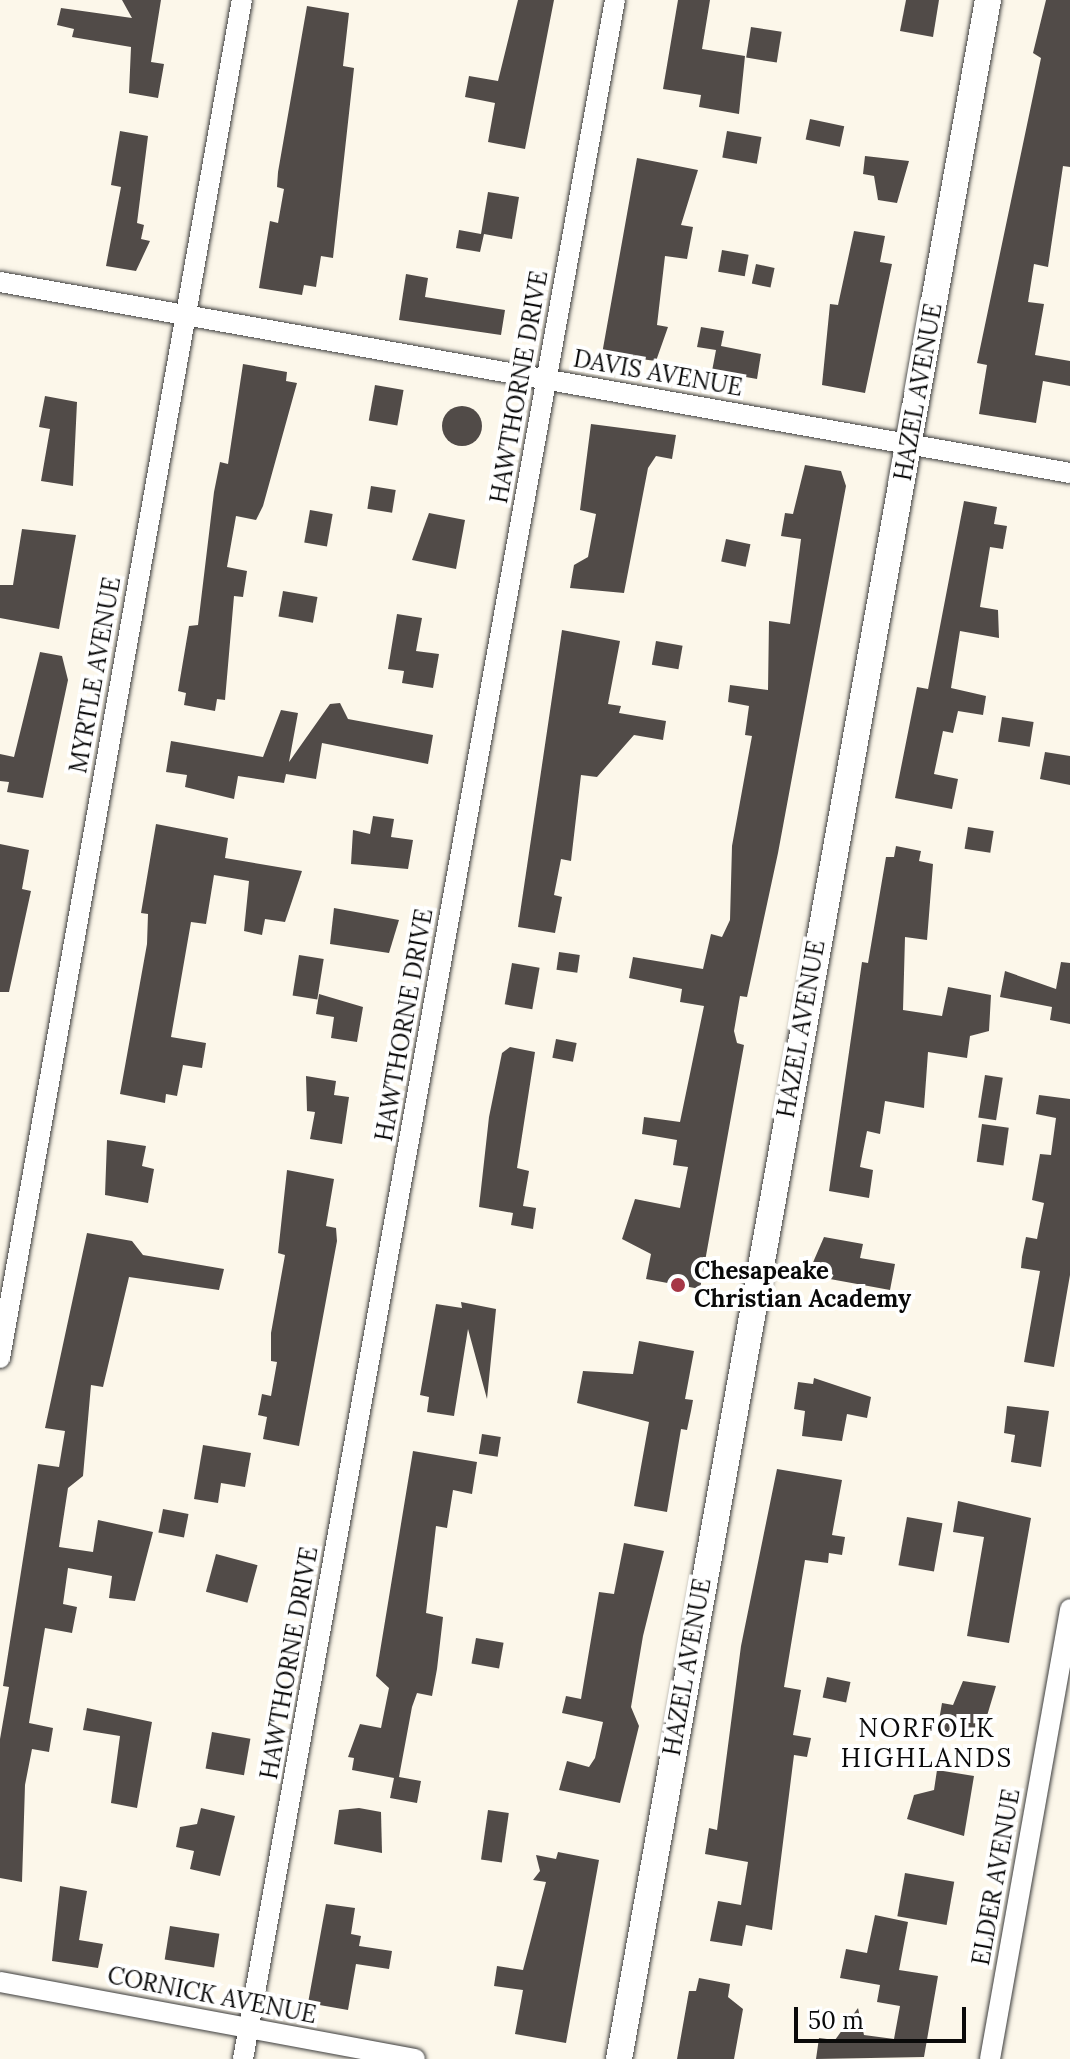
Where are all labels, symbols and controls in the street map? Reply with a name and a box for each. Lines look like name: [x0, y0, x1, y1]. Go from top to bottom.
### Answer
street label: HAWTHORNE DRIVE: [484, 268, 554, 506]
street label: HAZEL AVENUE: [888, 301, 948, 483]
street label: DAVIS AVENUE: [571, 344, 745, 402]
street label: MYRTLE AVENUE: [64, 575, 126, 775]
street label: HAWTHORNE DRIVE: [369, 906, 439, 1144]
street label: HAZEL AVENUE: [771, 938, 831, 1120]
place label: Chesapeake Christian Academy: [694, 1257, 911, 1313]
marker: Chesapeake Christian Academy: [669, 1276, 687, 1294]
street label: HAWTHORNE DRIVE: [254, 1544, 324, 1782]
street label: HAZEL AVENUE: [657, 1576, 717, 1758]
district label: NORFOLK HIGHLANDS: [841, 1712, 1013, 1774]
street label: ELDER AVENUE: [966, 1787, 1026, 1967]
street label: CORNICK AVENUE: [105, 1961, 319, 2029]
scale bar: [798, 1991, 970, 2041]
text: 50 m: [808, 2005, 864, 2036]

